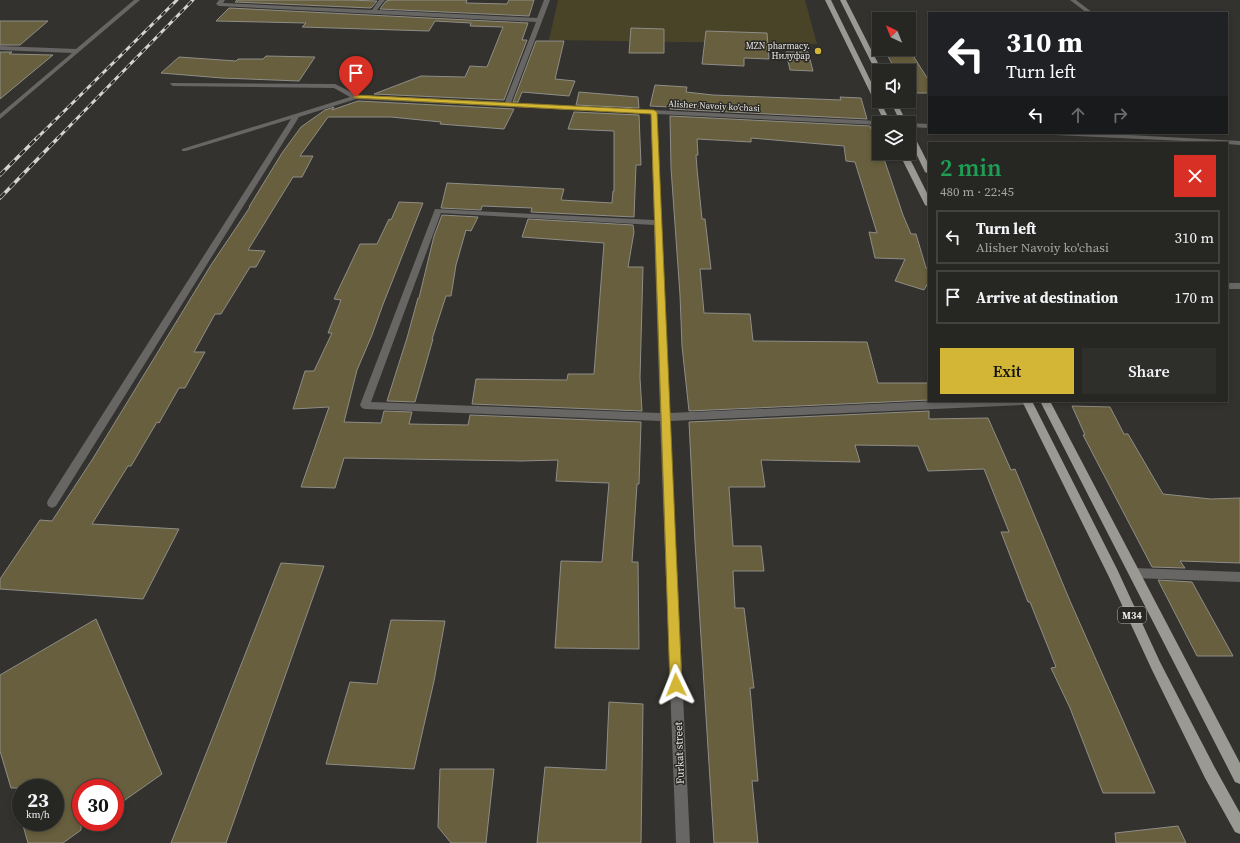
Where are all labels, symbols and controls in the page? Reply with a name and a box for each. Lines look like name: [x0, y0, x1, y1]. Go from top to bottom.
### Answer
north arrow: [872, 12, 916, 56]
map controls: [872, 12, 916, 160]
text: 310 m: [1006, 23, 1083, 61]
icon: left: [940, 28, 992, 80]
place label: MZN pharmacy. Нилуфар: [746, 40, 810, 62]
marker: MZN pharmacy. Нилуфар: [813, 46, 823, 56]
pin: [339, 56, 373, 97]
text: Turn left: [1006, 59, 1076, 84]
icon: arrive: [345, 62, 367, 84]
button: sound: [872, 64, 916, 108]
street label: Alisher Navoiy ko'chasi: [668, 98, 761, 114]
icon: left: [1025, 104, 1047, 126]
icon: ahead: [1067, 104, 1089, 126]
icon: right: [1109, 104, 1131, 126]
button: layers: [872, 116, 916, 160]
text: 2 min: [940, 151, 1002, 184]
button: close: [1174, 155, 1216, 197]
text: 480 m · 22:45: [940, 183, 1014, 200]
text: Turn left: [976, 218, 1036, 239]
icon: left: [942, 226, 964, 248]
text: 310 m: [1174, 227, 1214, 248]
text: Alisher Navoiy ko'chasi: [976, 239, 1109, 256]
icon: arrive: [942, 286, 964, 308]
text: Arrive at destination: [976, 287, 1118, 308]
text: 170 m: [1174, 287, 1214, 308]
button: Exit: [940, 348, 1074, 394]
button: Share: [1082, 348, 1216, 394]
road number: M34: [1118, 607, 1146, 623]
position arrow: [655, 664, 697, 706]
street label: Furkat street: [671, 721, 688, 784]
speed limit sign: 30: [72, 779, 124, 831]
text: 23: [27, 786, 49, 814]
text: km/h: [26, 808, 50, 821]

